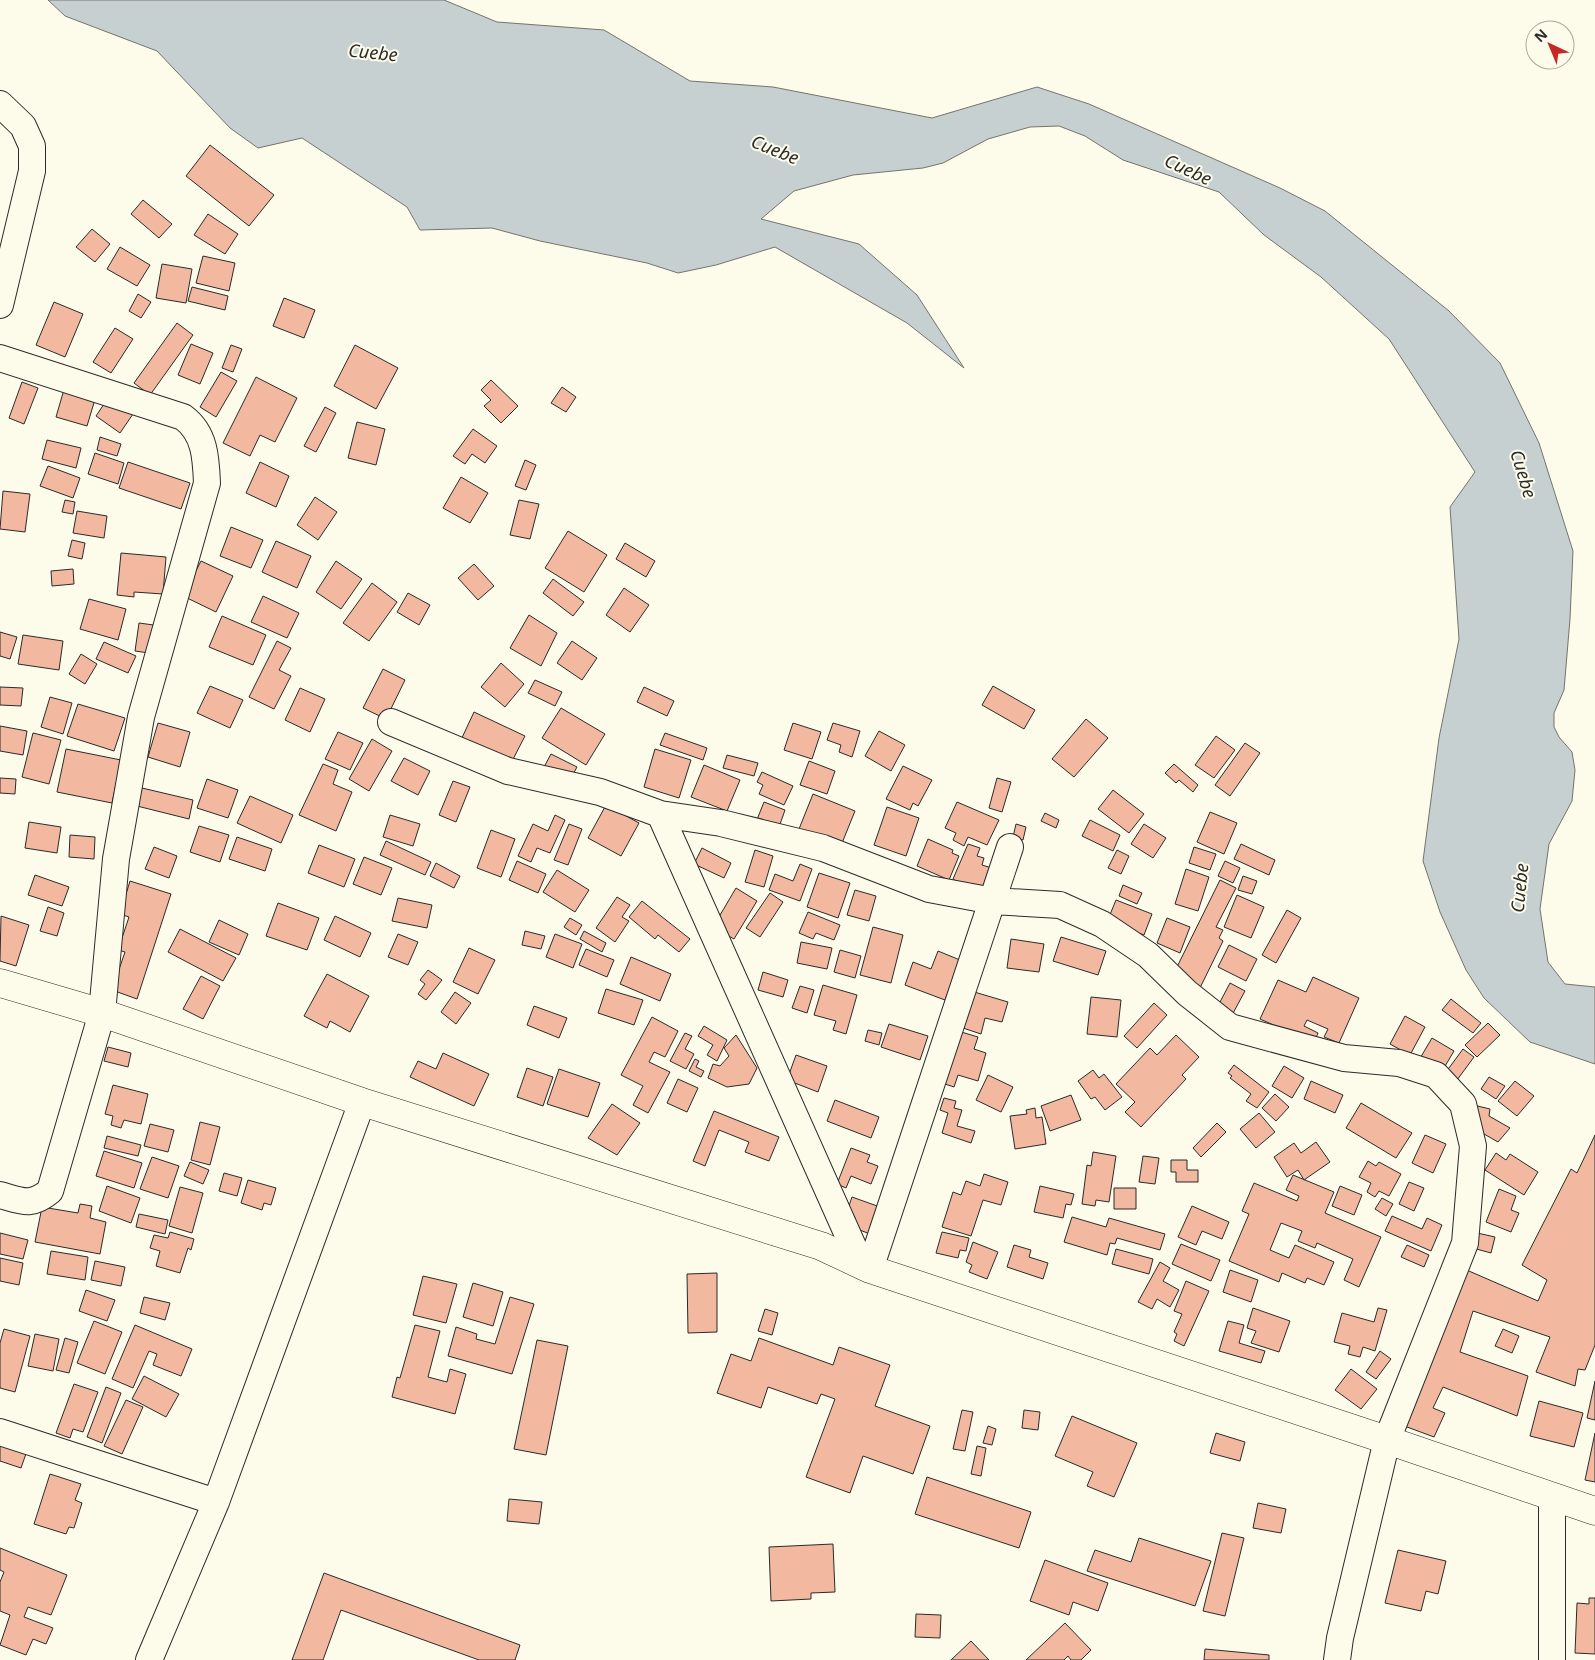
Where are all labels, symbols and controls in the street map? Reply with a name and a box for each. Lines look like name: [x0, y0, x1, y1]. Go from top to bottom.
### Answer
north arrow: [1525, 20, 1575, 70]
text: N: [1530, 24, 1551, 46]
water label: Cuebe: [347, 37, 399, 67]
water label: Cuebe: [748, 129, 803, 169]
water label: Cuebe: [1161, 148, 1216, 190]
water label: Cuebe: [1505, 447, 1543, 501]
water label: Cuebe: [1504, 862, 1534, 914]

